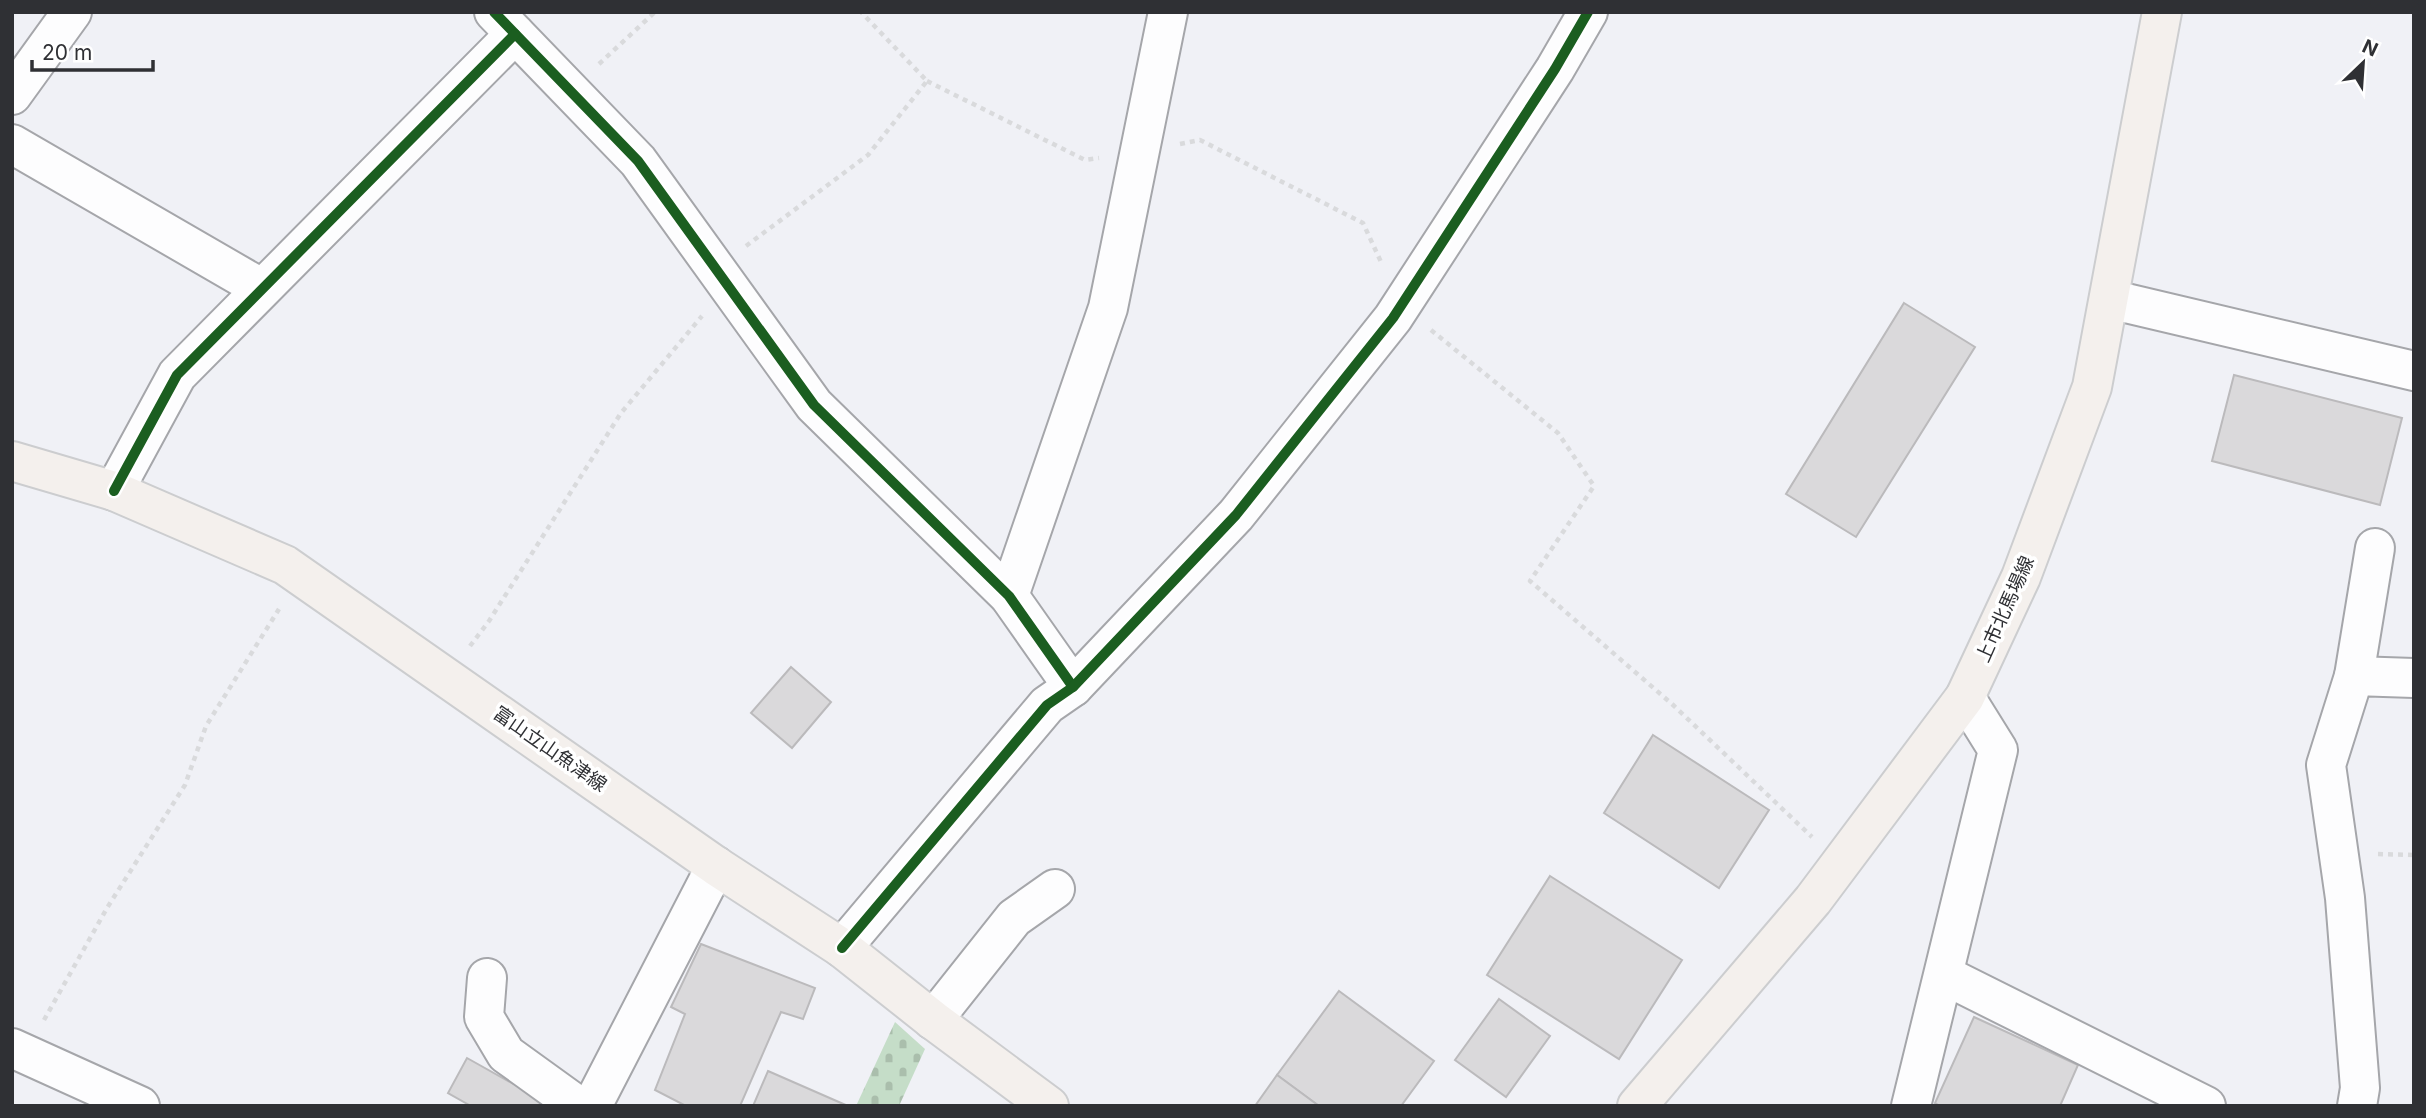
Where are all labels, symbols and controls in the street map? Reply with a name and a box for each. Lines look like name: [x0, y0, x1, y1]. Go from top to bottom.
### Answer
scale bar: [32, 28, 152, 72]
north arrow: [2328, 28, 2398, 98]
text: N: [2359, 35, 2381, 62]
text: 20 m: [42, 40, 92, 65]
street label: 上市北馬場線: [1971, 552, 2039, 666]
street label: 富山立山魚津線: [489, 701, 611, 797]

